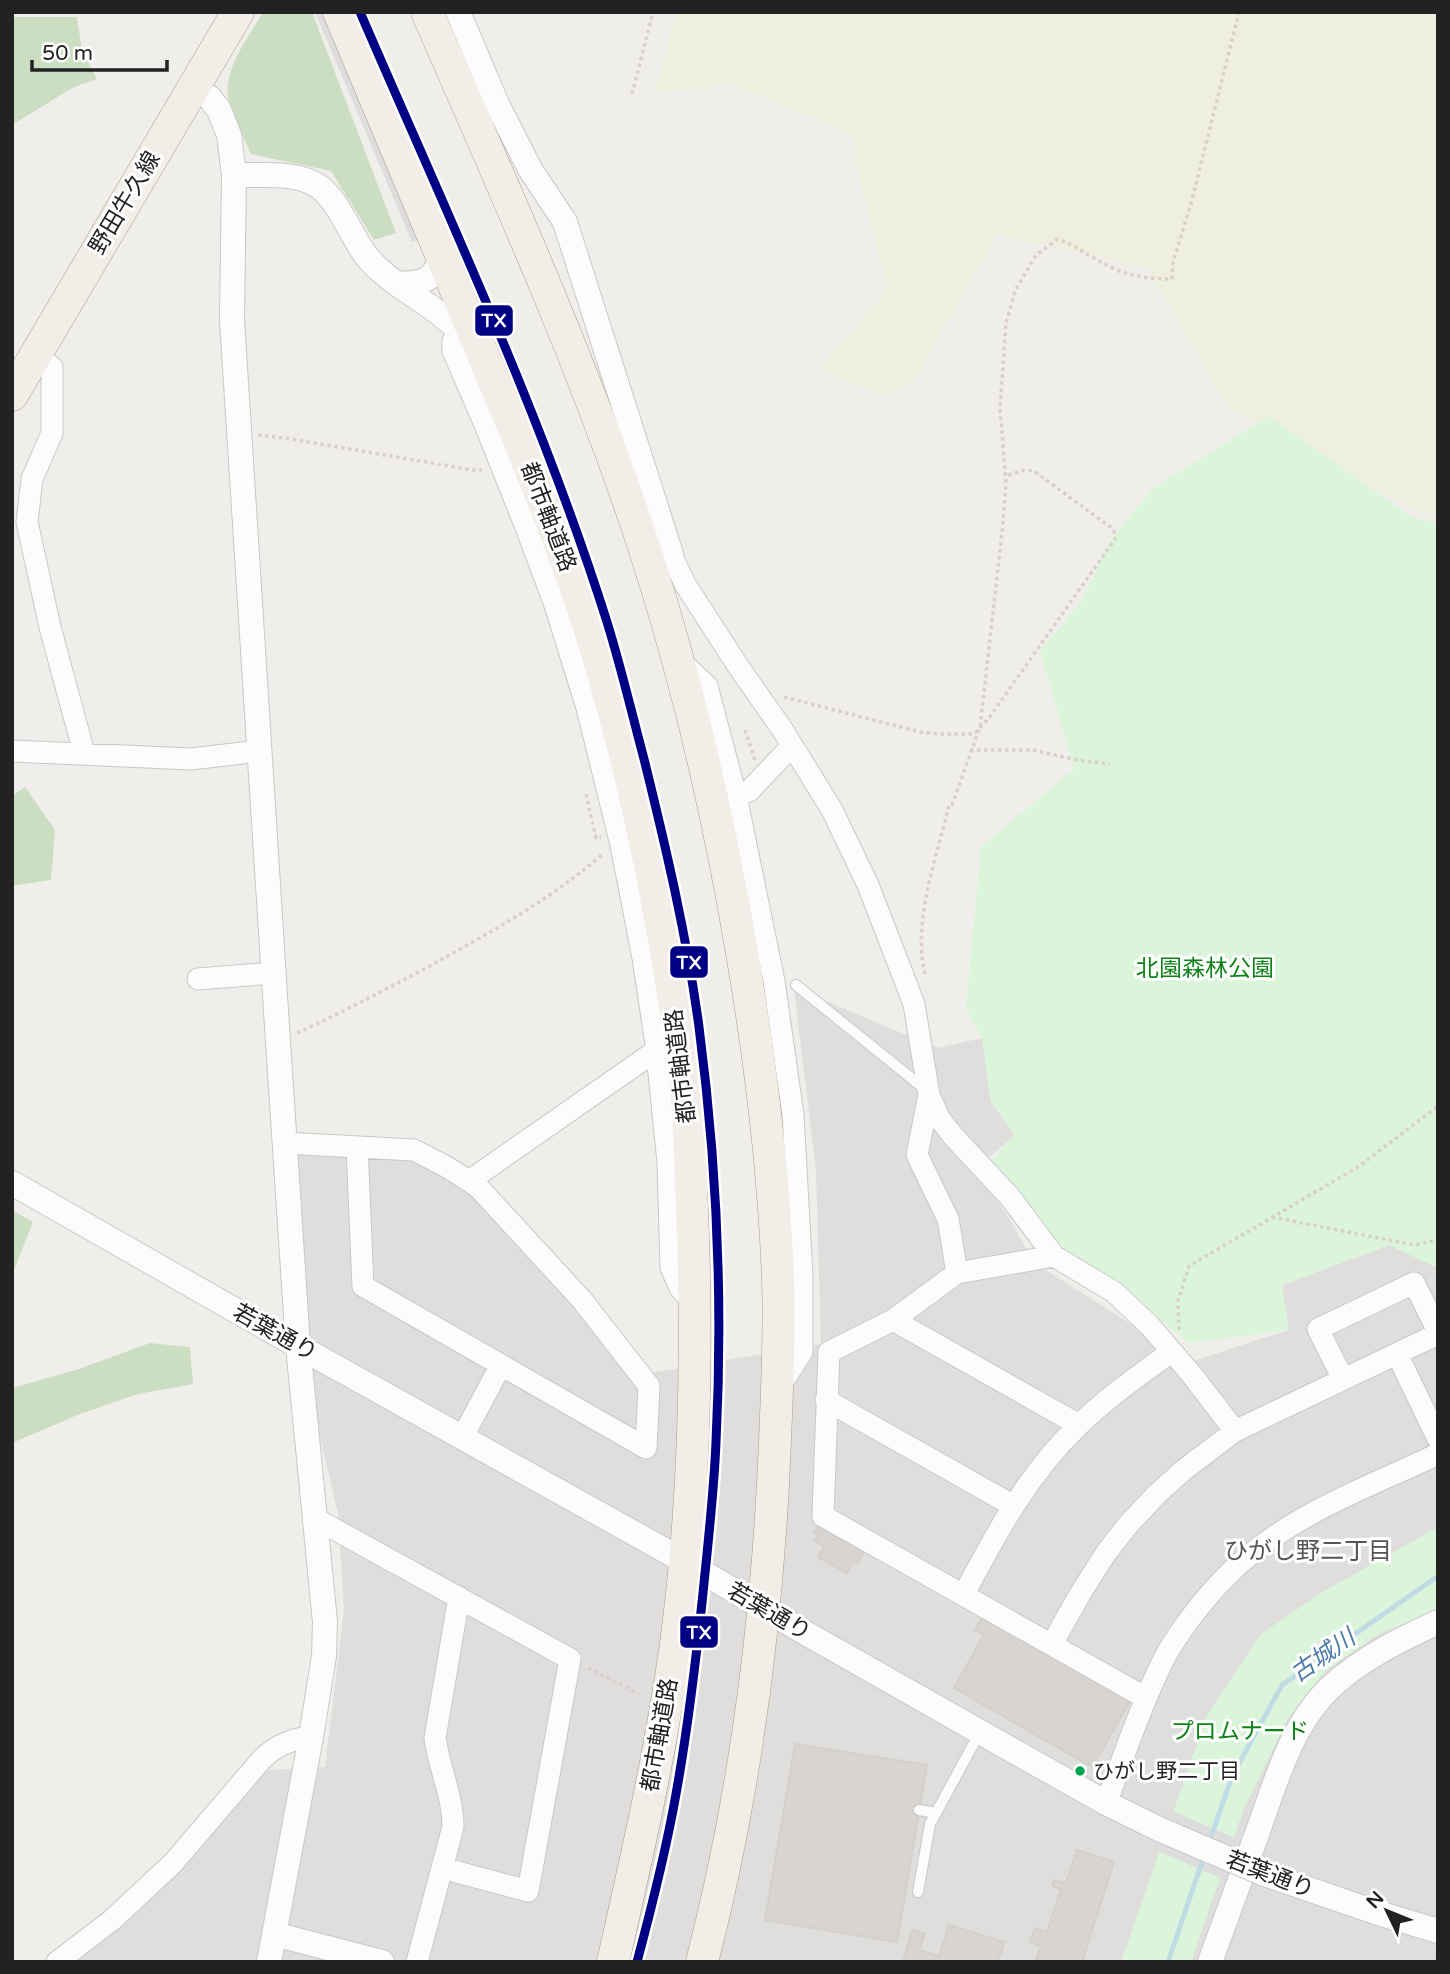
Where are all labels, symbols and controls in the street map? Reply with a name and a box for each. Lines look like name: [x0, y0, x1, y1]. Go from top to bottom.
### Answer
scale bar: [32, 28, 166, 72]
text: 50 m: [42, 41, 93, 66]
street label: 野田牛久線: [83, 147, 167, 259]
line badge: TX: [474, 304, 514, 337]
text: TX: [481, 310, 507, 332]
street label: 都市軸道路: [514, 458, 582, 576]
line badge: TX: [669, 945, 709, 979]
text: TX: [676, 952, 702, 974]
park label: 北園森林公園: [1136, 955, 1274, 983]
street label: 都市軸道路: [660, 1007, 702, 1125]
street label: 若葉通り: [228, 1298, 322, 1368]
district label: ひがし野二丁目: [1224, 1537, 1392, 1566]
street label: 若葉通り: [722, 1577, 816, 1647]
line badge: TX: [679, 1615, 719, 1649]
text: TX: [686, 1622, 712, 1644]
water label: 古城川: [1285, 1622, 1363, 1689]
street label: 都市軸道路: [636, 1676, 684, 1794]
park label: プロムナード: [1171, 1718, 1309, 1746]
place label: ひがし野二丁目: [1093, 1759, 1240, 1784]
marker: ひがし野二丁目: [1073, 1764, 1087, 1778]
street label: 若葉通り: [1222, 1845, 1318, 1905]
north arrow: [1352, 1876, 1422, 1946]
text: N: [1362, 1887, 1389, 1913]

